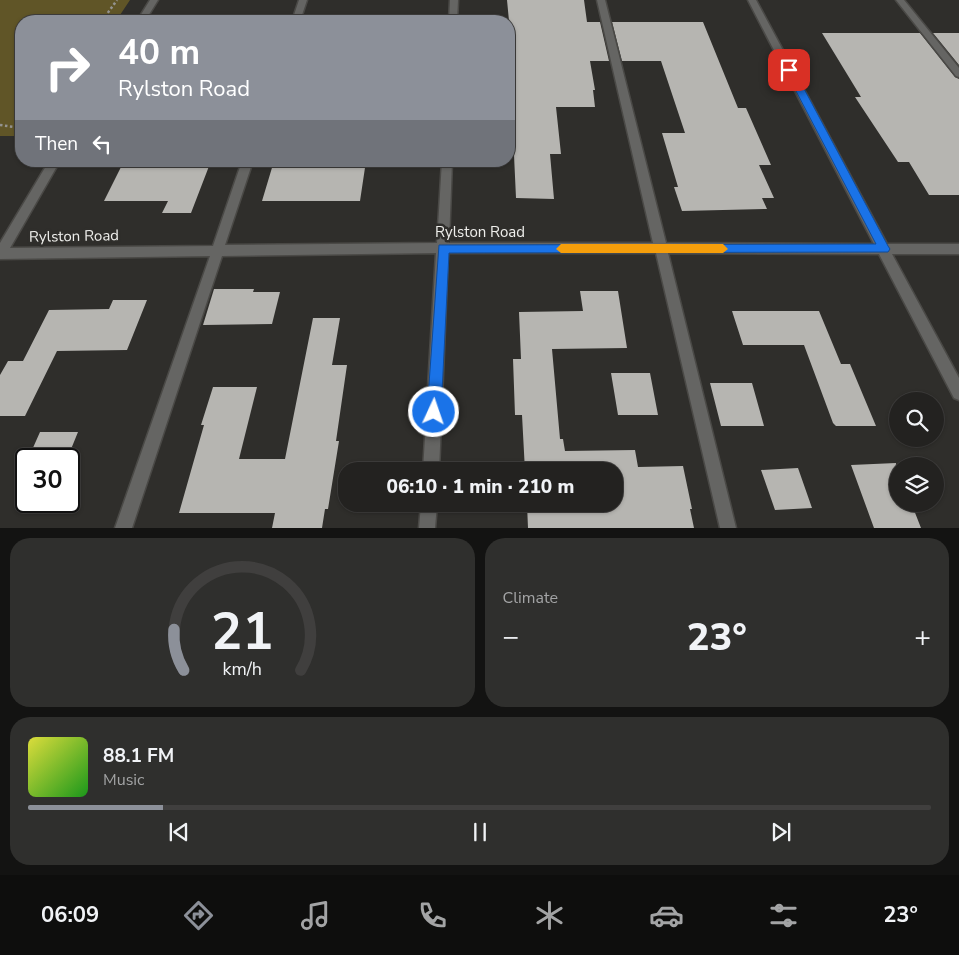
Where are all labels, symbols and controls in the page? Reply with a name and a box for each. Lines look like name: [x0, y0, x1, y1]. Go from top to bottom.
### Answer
text: 40 m: [118, 29, 200, 76]
icon: right: [35, 35, 100, 100]
pin: [768, 49, 810, 91]
icon: arrive: [775, 56, 803, 84]
text: Rylston Road: [118, 74, 250, 104]
icon: left: [88, 130, 116, 158]
text: Then: [35, 131, 78, 157]
street label: Rylston Road: [435, 222, 525, 242]
street label: Rylston Road: [29, 225, 119, 247]
position arrow: [407, 385, 459, 437]
map controls: [889, 392, 944, 512]
button: search: [889, 392, 944, 447]
speed limit sign: 30: [15, 448, 80, 513]
button: layers: [889, 457, 944, 512]
text: 06:10 · 1 min · 210 m: [387, 474, 574, 500]
text: Climate: [503, 587, 558, 609]
text: 21: [211, 596, 273, 667]
text: 23°: [687, 612, 747, 663]
text: −: [503, 618, 519, 656]
text: +: [914, 618, 931, 656]
text: km/h: [223, 657, 262, 681]
text: 88.1 FM: [103, 743, 174, 769]
text: Music: [103, 769, 144, 791]
icon: previous: [165, 818, 193, 846]
icon: pause: [466, 818, 494, 846]
icon: next: [767, 818, 795, 846]
icon: directions: [181, 898, 216, 933]
icon: music: [298, 898, 333, 933]
icon: phone: [415, 898, 450, 933]
icon: climate: [532, 898, 567, 933]
icon: car: [649, 898, 684, 933]
icon: filters: [766, 898, 801, 933]
text: 06:09: [41, 900, 99, 930]
text: 23°: [883, 900, 918, 930]

